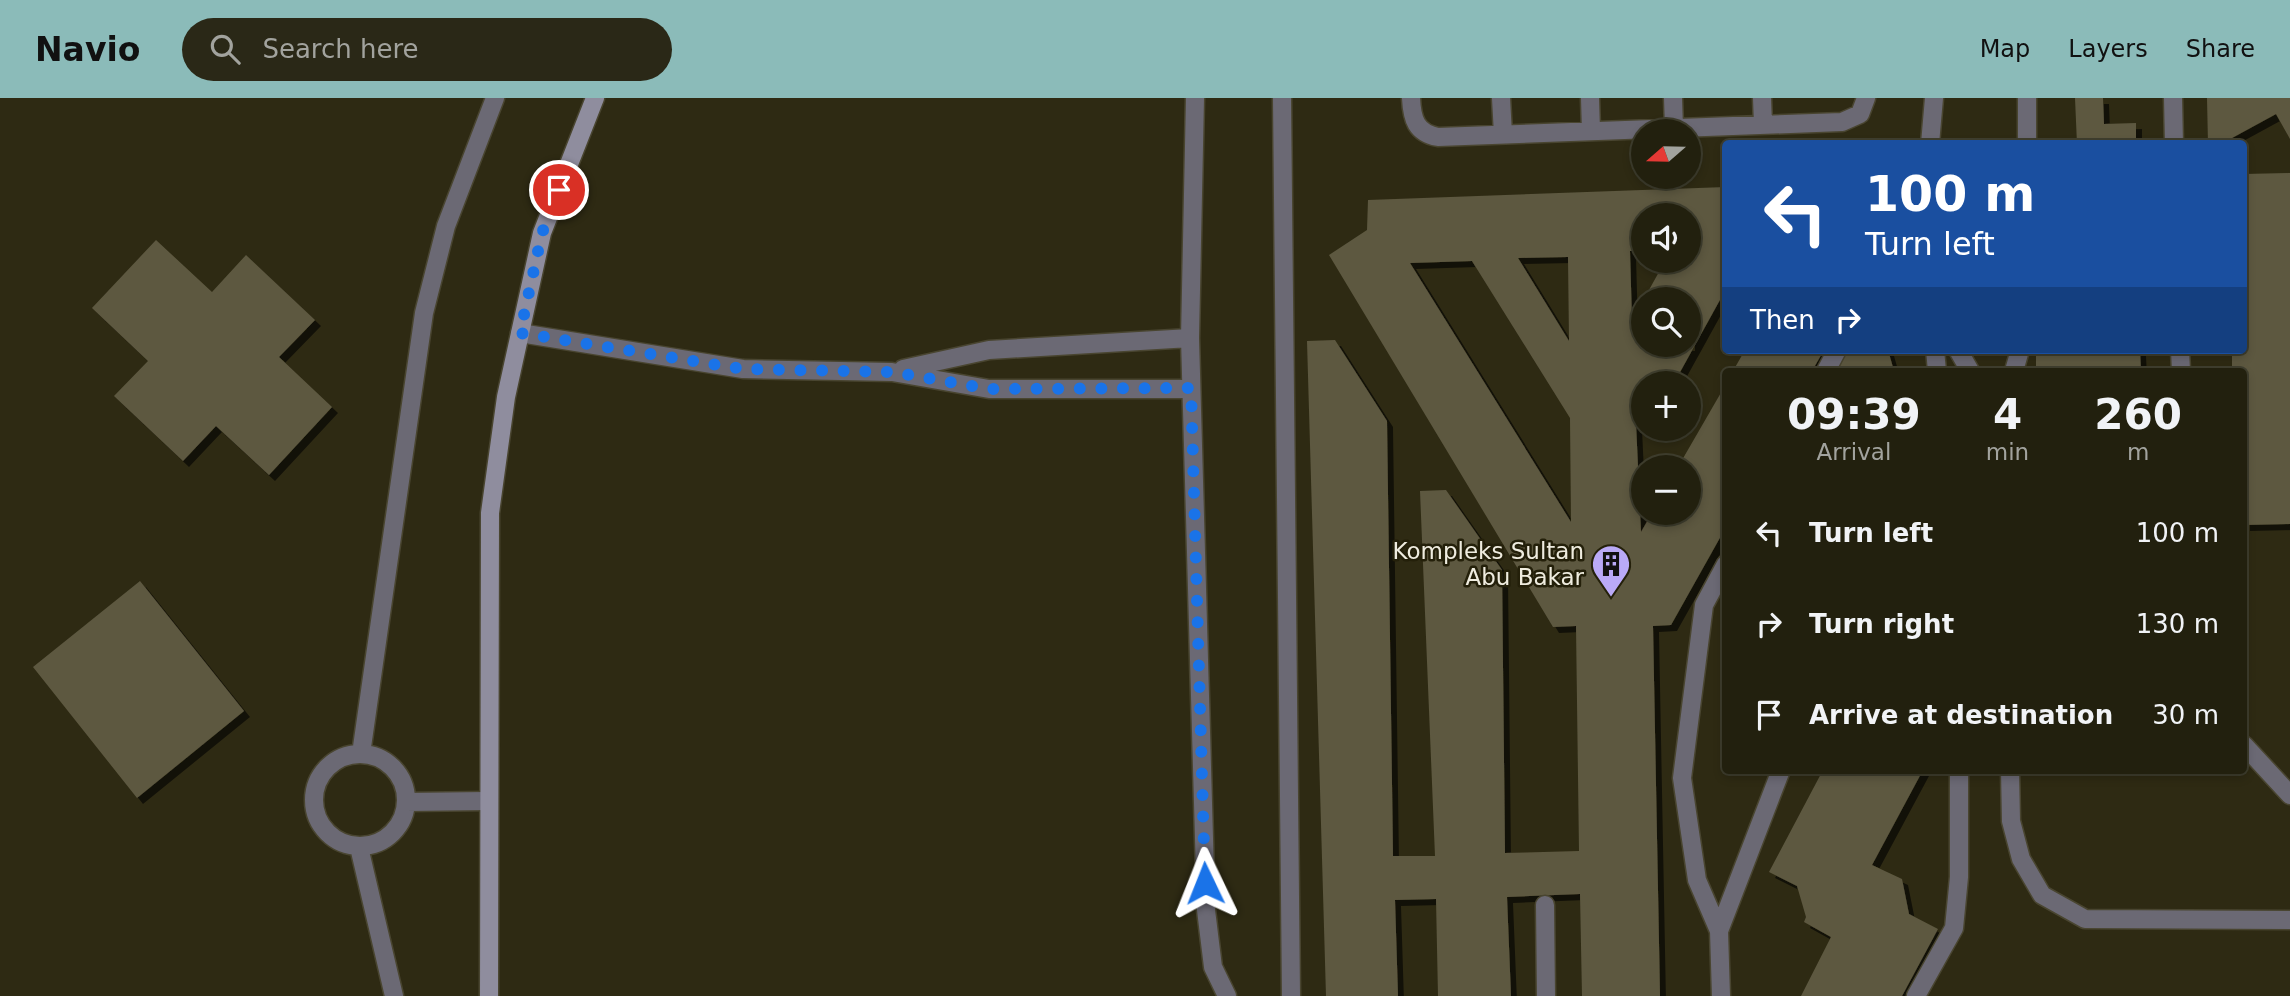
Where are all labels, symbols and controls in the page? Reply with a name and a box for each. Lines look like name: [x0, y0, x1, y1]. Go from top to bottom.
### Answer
search box: [182, 18, 672, 81]
text: Navio: [35, 30, 140, 69]
icon: search: [206, 30, 244, 68]
text: Search here: [262, 34, 419, 64]
text: Map: [1980, 35, 2030, 63]
text: Layers: [2068, 35, 2148, 63]
text: Share: [2186, 35, 2255, 63]
north arrow: [1631, 119, 1701, 189]
map controls: [1631, 119, 1701, 525]
pin: [529, 160, 589, 220]
text: 100 m: [1865, 166, 2035, 223]
icon: left: [1750, 168, 1841, 259]
icon: arrive: [540, 171, 578, 209]
button: sound: [1631, 203, 1701, 273]
text: Turn left: [1865, 225, 1995, 263]
button: search: [1631, 287, 1701, 357]
icon: right: [1829, 301, 1867, 339]
text: Then: [1750, 305, 1815, 335]
button: +: [1631, 371, 1701, 441]
text: 09:39: [1787, 390, 1921, 439]
text: 4: [1993, 390, 2022, 439]
text: 260: [2094, 390, 2182, 439]
text: Arrival: [1817, 439, 1891, 465]
text: min: [1986, 439, 2029, 465]
text: m: [2127, 439, 2149, 465]
button: −: [1631, 455, 1701, 525]
icon: left: [1750, 514, 1788, 552]
text: Turn left: [1809, 518, 1933, 548]
text: 100 m: [2136, 518, 2219, 548]
place label: Kompleks Sultan Abu Bakar: [1393, 538, 1585, 590]
building icon: Kompleks Sultan Abu Bakar: [1590, 543, 1632, 598]
icon: right: [1750, 605, 1788, 643]
text: Turn right: [1809, 609, 1954, 639]
text: 130 m: [2136, 609, 2219, 639]
icon: arrive: [1750, 696, 1788, 734]
text: Arrive at destination: [1809, 700, 2113, 730]
text: 30 m: [2152, 700, 2219, 730]
position arrow: [1168, 846, 1242, 920]

